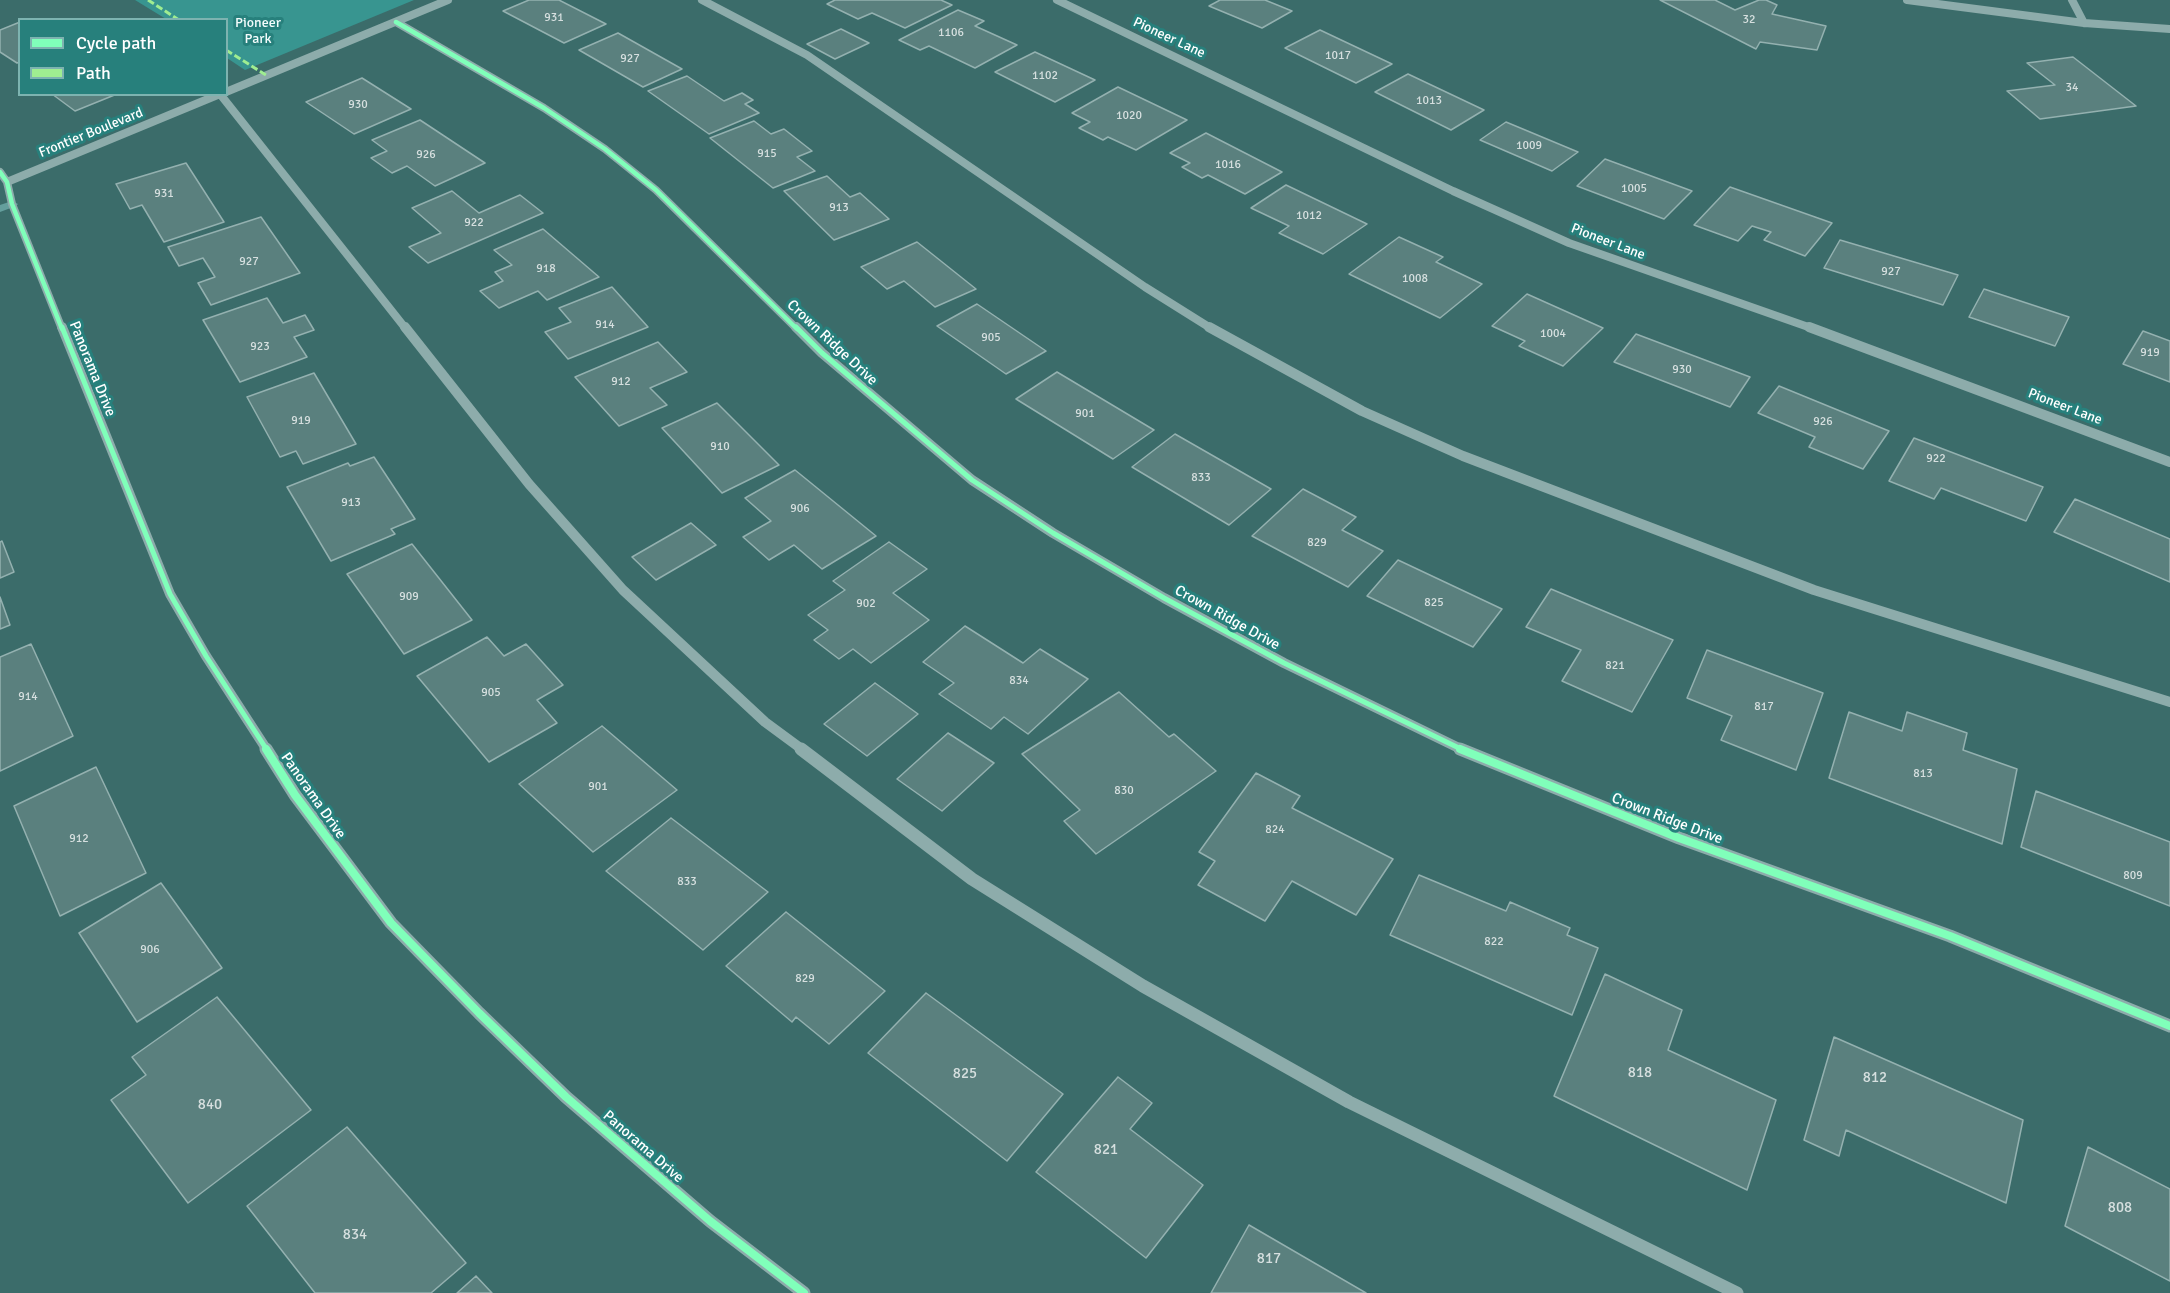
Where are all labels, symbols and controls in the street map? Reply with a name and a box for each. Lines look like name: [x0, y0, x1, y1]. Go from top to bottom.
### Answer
house number: 931: [544, 11, 564, 25]
house number: 32: [1743, 13, 1755, 27]
street label: Pioneer Lane: [1130, 14, 1208, 62]
park label: Pioneer Park: [235, 15, 281, 48]
legend: [18, 18, 228, 96]
house number: 1106: [938, 26, 964, 40]
text: Cycle path: [76, 32, 156, 54]
house number: 1017: [1325, 49, 1351, 63]
house number: 927: [620, 52, 640, 66]
text: Path: [76, 62, 111, 84]
house number: 1102: [1032, 69, 1058, 83]
house number: 34: [2066, 81, 2078, 95]
house number: 1013: [1416, 94, 1442, 108]
house number: 930: [348, 98, 368, 112]
street label: Frontier Boulevard: [36, 104, 146, 162]
house number: 1020: [1116, 109, 1142, 123]
house number: 1009: [1516, 139, 1542, 153]
house number: 915: [757, 147, 777, 161]
house number: 926: [416, 148, 436, 162]
house number: 1016: [1215, 158, 1241, 172]
house number: 1005: [1621, 182, 1647, 196]
house number: 931: [154, 187, 174, 201]
house number: 913: [829, 201, 849, 215]
house number: 1012: [1296, 209, 1322, 223]
house number: 922: [464, 216, 484, 230]
street label: Pioneer Lane: [1569, 220, 1647, 264]
house number: 927: [239, 255, 259, 269]
house number: 918: [536, 262, 556, 276]
house number: 927: [1881, 265, 1901, 279]
house number: 1008: [1402, 272, 1428, 286]
street label: Crown Ridge Drive: [783, 296, 881, 390]
house number: 914: [595, 318, 615, 332]
street label: Panorama Drive: [65, 319, 119, 419]
house number: 1004: [1540, 327, 1566, 341]
house number: 905: [981, 331, 1001, 345]
house number: 923: [250, 340, 270, 354]
house number: 919: [2140, 346, 2160, 360]
house number: 930: [1672, 363, 1692, 377]
house number: 912: [611, 375, 631, 389]
street label: Pioneer Lane: [2026, 385, 2104, 429]
house number: 901: [1075, 407, 1095, 421]
house number: 919: [291, 414, 311, 428]
house number: 926: [1813, 415, 1833, 429]
house number: 910: [710, 440, 730, 454]
house number: 922: [1926, 452, 1946, 466]
house number: 833: [1191, 471, 1211, 485]
house number: 913: [341, 496, 361, 510]
house number: 906: [790, 502, 810, 516]
house number: 829: [1307, 536, 1327, 550]
street label: Crown Ridge Drive: [1171, 582, 1283, 654]
house number: 909: [399, 590, 419, 604]
house number: 825: [1424, 596, 1444, 610]
house number: 902: [856, 597, 876, 611]
house number: 821: [1605, 659, 1625, 673]
house number: 834: [1009, 674, 1029, 688]
house number: 905: [481, 686, 501, 700]
house number: 914: [18, 690, 38, 704]
house number: 817: [1754, 700, 1774, 714]
street label: Panorama Drive: [277, 749, 349, 843]
house number: 813: [1913, 767, 1933, 781]
house number: 901: [588, 780, 608, 794]
house number: 830: [1114, 784, 1134, 798]
street label: Crown Ridge Drive: [1609, 790, 1725, 848]
house number: 824: [1265, 823, 1285, 837]
house number: 912: [69, 832, 89, 846]
house number: 809: [2123, 869, 2143, 883]
house number: 833: [677, 875, 697, 889]
house number: 822: [1484, 935, 1504, 949]
house number: 906: [140, 943, 160, 957]
house number: 829: [795, 972, 815, 986]
house number: 818: [1628, 1064, 1652, 1082]
house number: 825: [953, 1065, 977, 1083]
house number: 812: [1863, 1069, 1887, 1087]
house number: 840: [198, 1096, 222, 1114]
street label: Panorama Drive: [599, 1107, 687, 1187]
house number: 821: [1094, 1141, 1118, 1159]
house number: 808: [2108, 1199, 2132, 1217]
house number: 834: [343, 1226, 367, 1244]
house number: 817: [1257, 1250, 1281, 1268]

